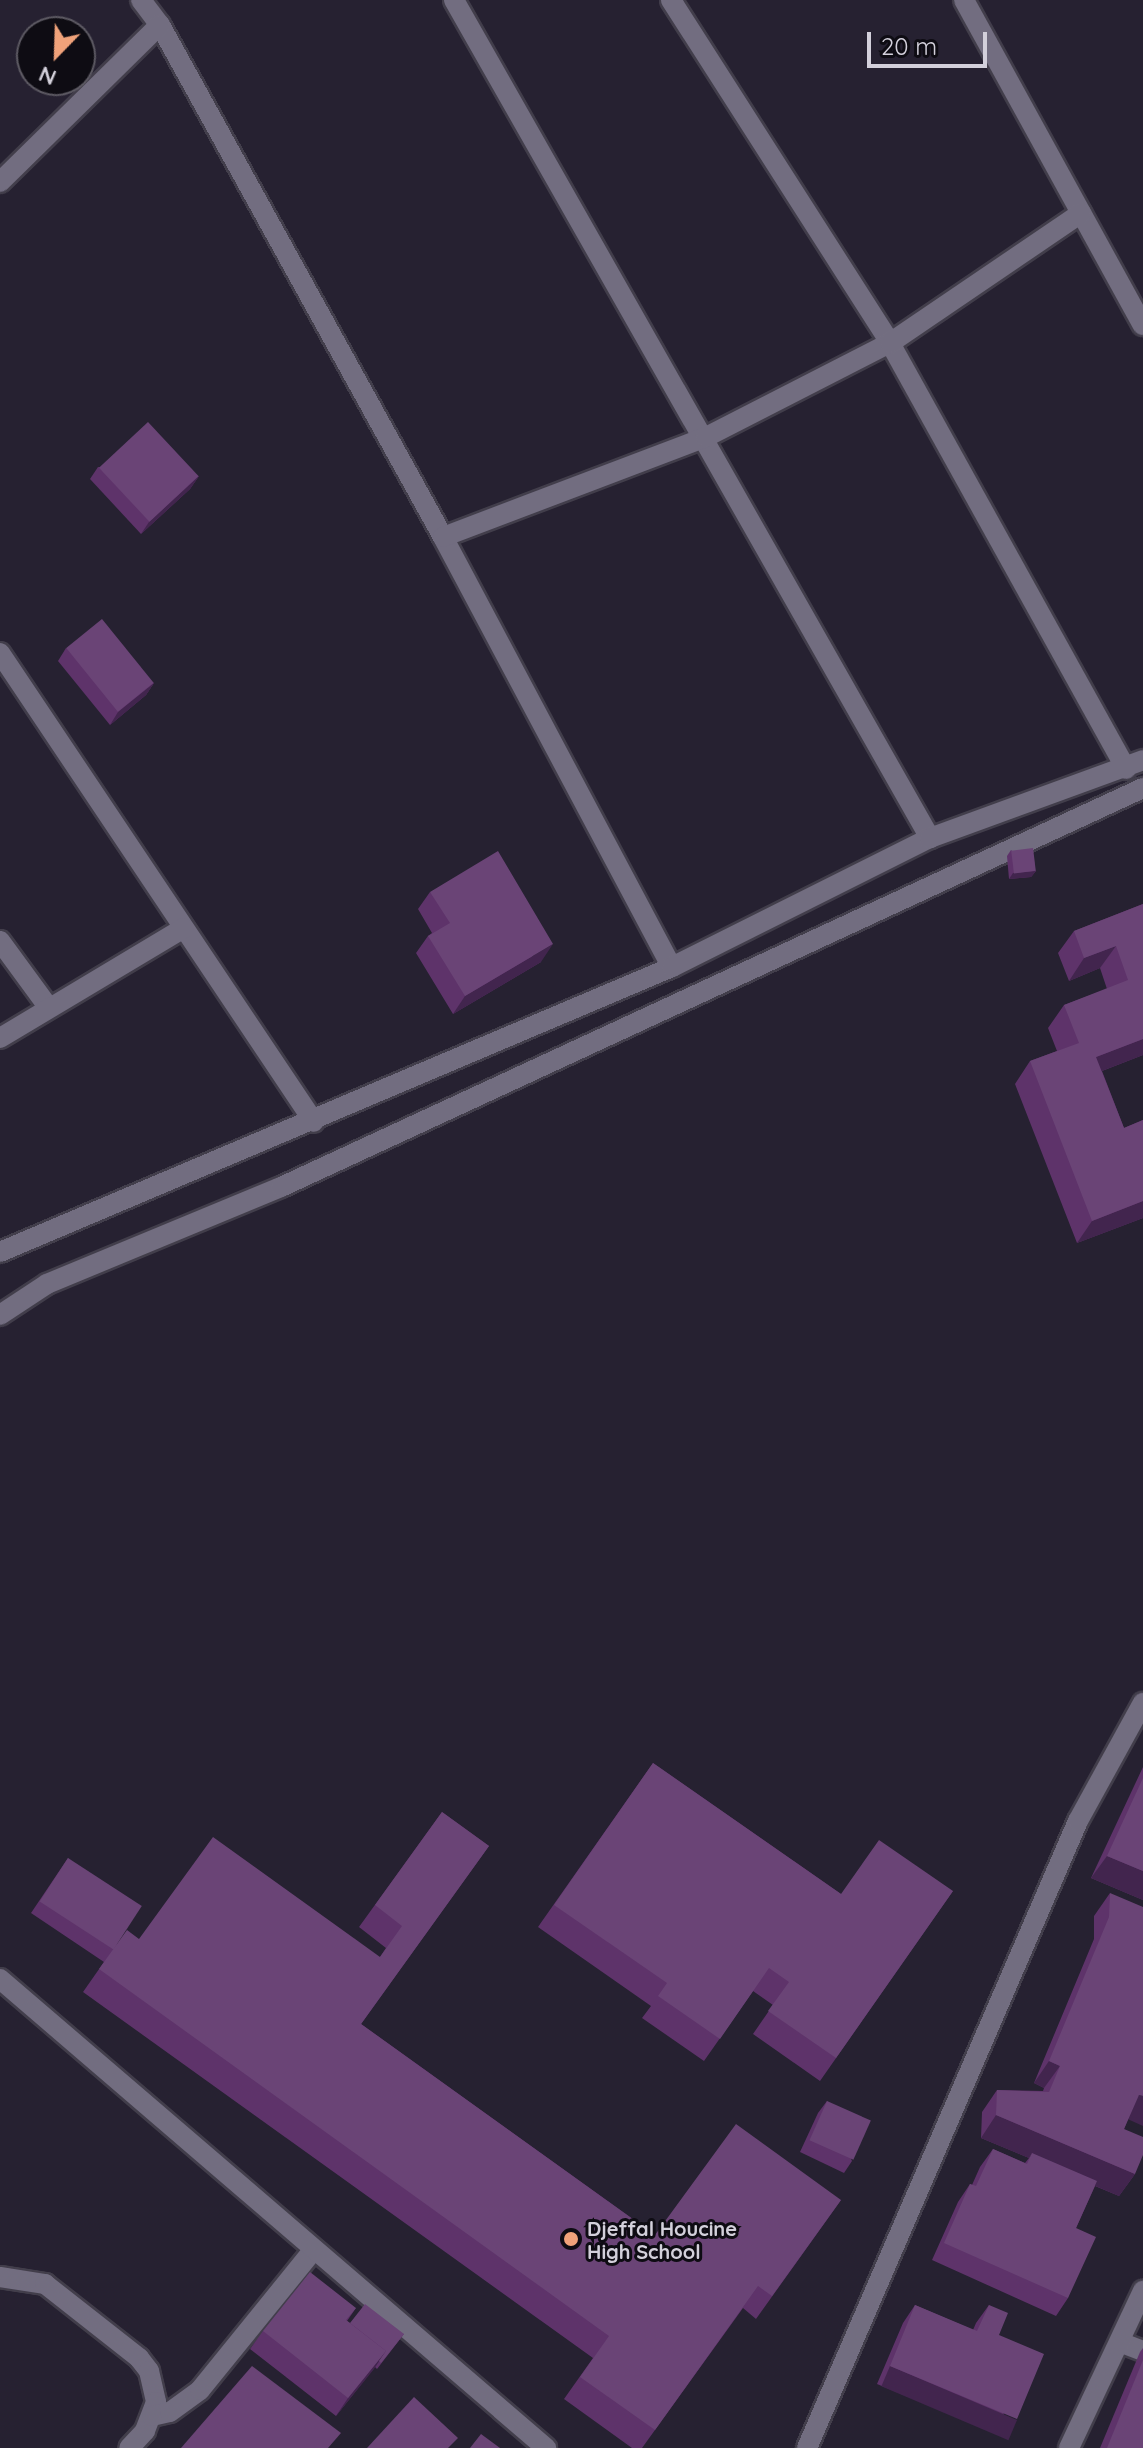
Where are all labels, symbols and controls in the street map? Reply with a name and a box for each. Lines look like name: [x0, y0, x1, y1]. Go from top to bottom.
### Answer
north arrow: [16, 16, 96, 96]
scale bar: [871, 16, 991, 66]
text: 20 m: [881, 31, 937, 61]
text: N: [34, 60, 60, 92]
place label: Djeffal Houcine High School: [587, 2216, 737, 2263]
marker: Djeffal Houcine High School: [562, 2230, 580, 2248]

